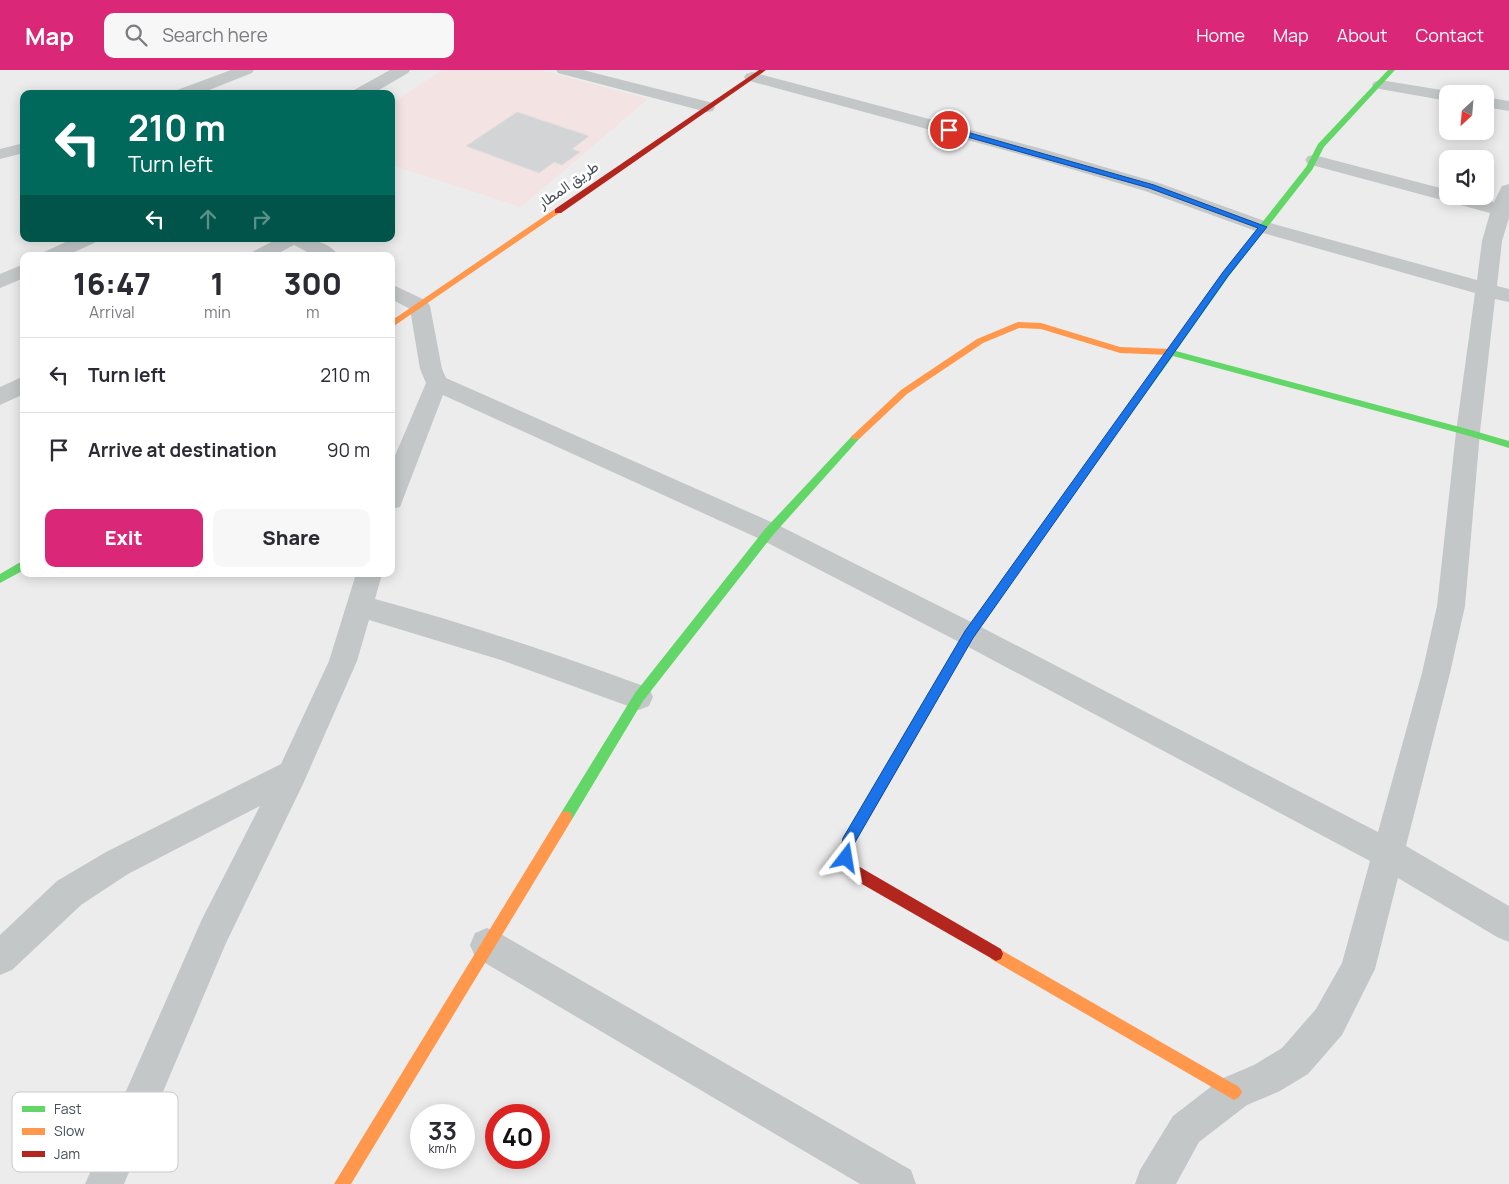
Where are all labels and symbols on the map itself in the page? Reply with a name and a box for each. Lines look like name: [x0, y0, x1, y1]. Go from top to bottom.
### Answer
north arrow: [1439, 85, 1494, 140]
pin: [928, 109, 970, 151]
street label: طريق المطار: [532, 156, 603, 214]
position arrow: [819, 831, 871, 883]
legend: [12, 1092, 178, 1172]
text: Fast: [54, 1099, 82, 1118]
speed limit sign: 40: [485, 1104, 550, 1169]
text: Slow: [54, 1121, 85, 1140]
text: Jam: [54, 1144, 80, 1163]

